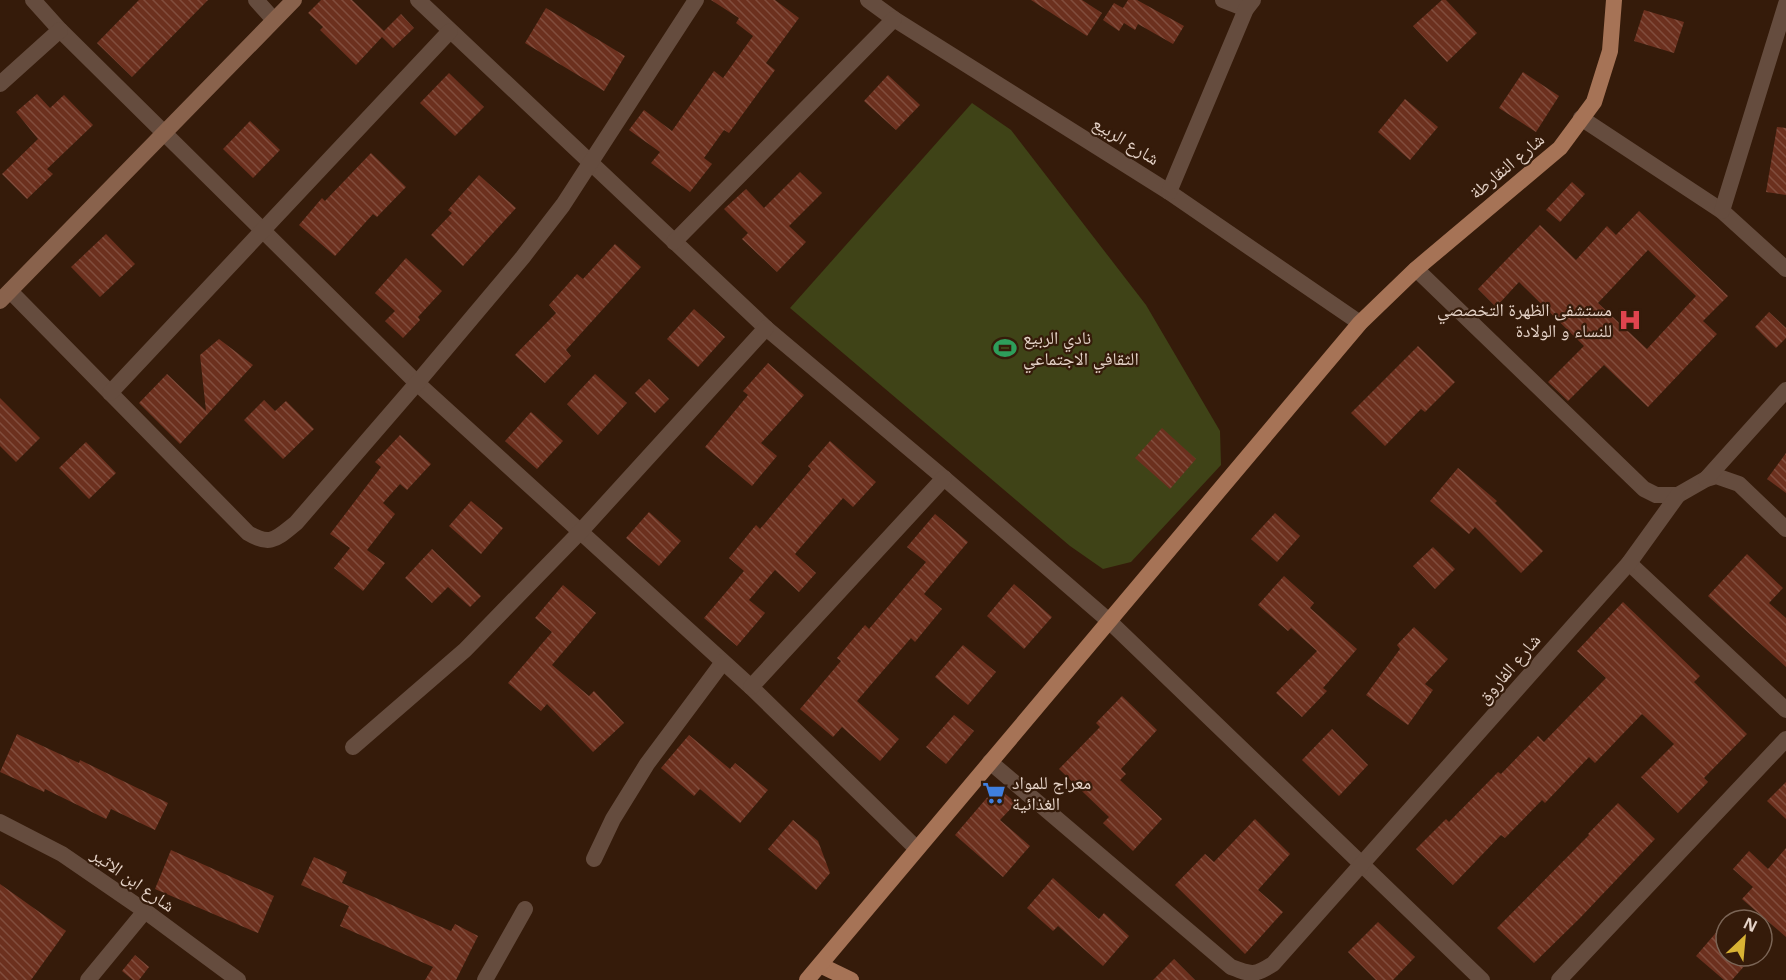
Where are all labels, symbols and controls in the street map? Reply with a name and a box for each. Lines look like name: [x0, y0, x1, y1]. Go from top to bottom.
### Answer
street label: شارع الربيع: [1088, 110, 1164, 171]
street label: شارع النقارطة: [1464, 127, 1549, 204]
place label: مستشفى الظهرة التخصصي للنساء و الولادة: [1437, 297, 1612, 342]
hospital icon: مستشفى الظهرة التخصصي للنساء و الولادة: [1617, 307, 1643, 333]
place label: نادي الربيع الثقافي الاجتماعي: [1023, 325, 1139, 374]
sports icon: نادي الربيع الثقافي الاجتماعي: [992, 335, 1018, 361]
street label: شارع الفاروق: [1471, 628, 1545, 708]
place label: معراج للمواد الغذائية: [1012, 770, 1091, 815]
supermarket icon: معراج للمواد الغذائية: [981, 780, 1007, 806]
street label: شارع ابن الاثير: [86, 841, 180, 917]
north arrow: [1714, 908, 1774, 968]
text: N: [1740, 912, 1761, 937]

